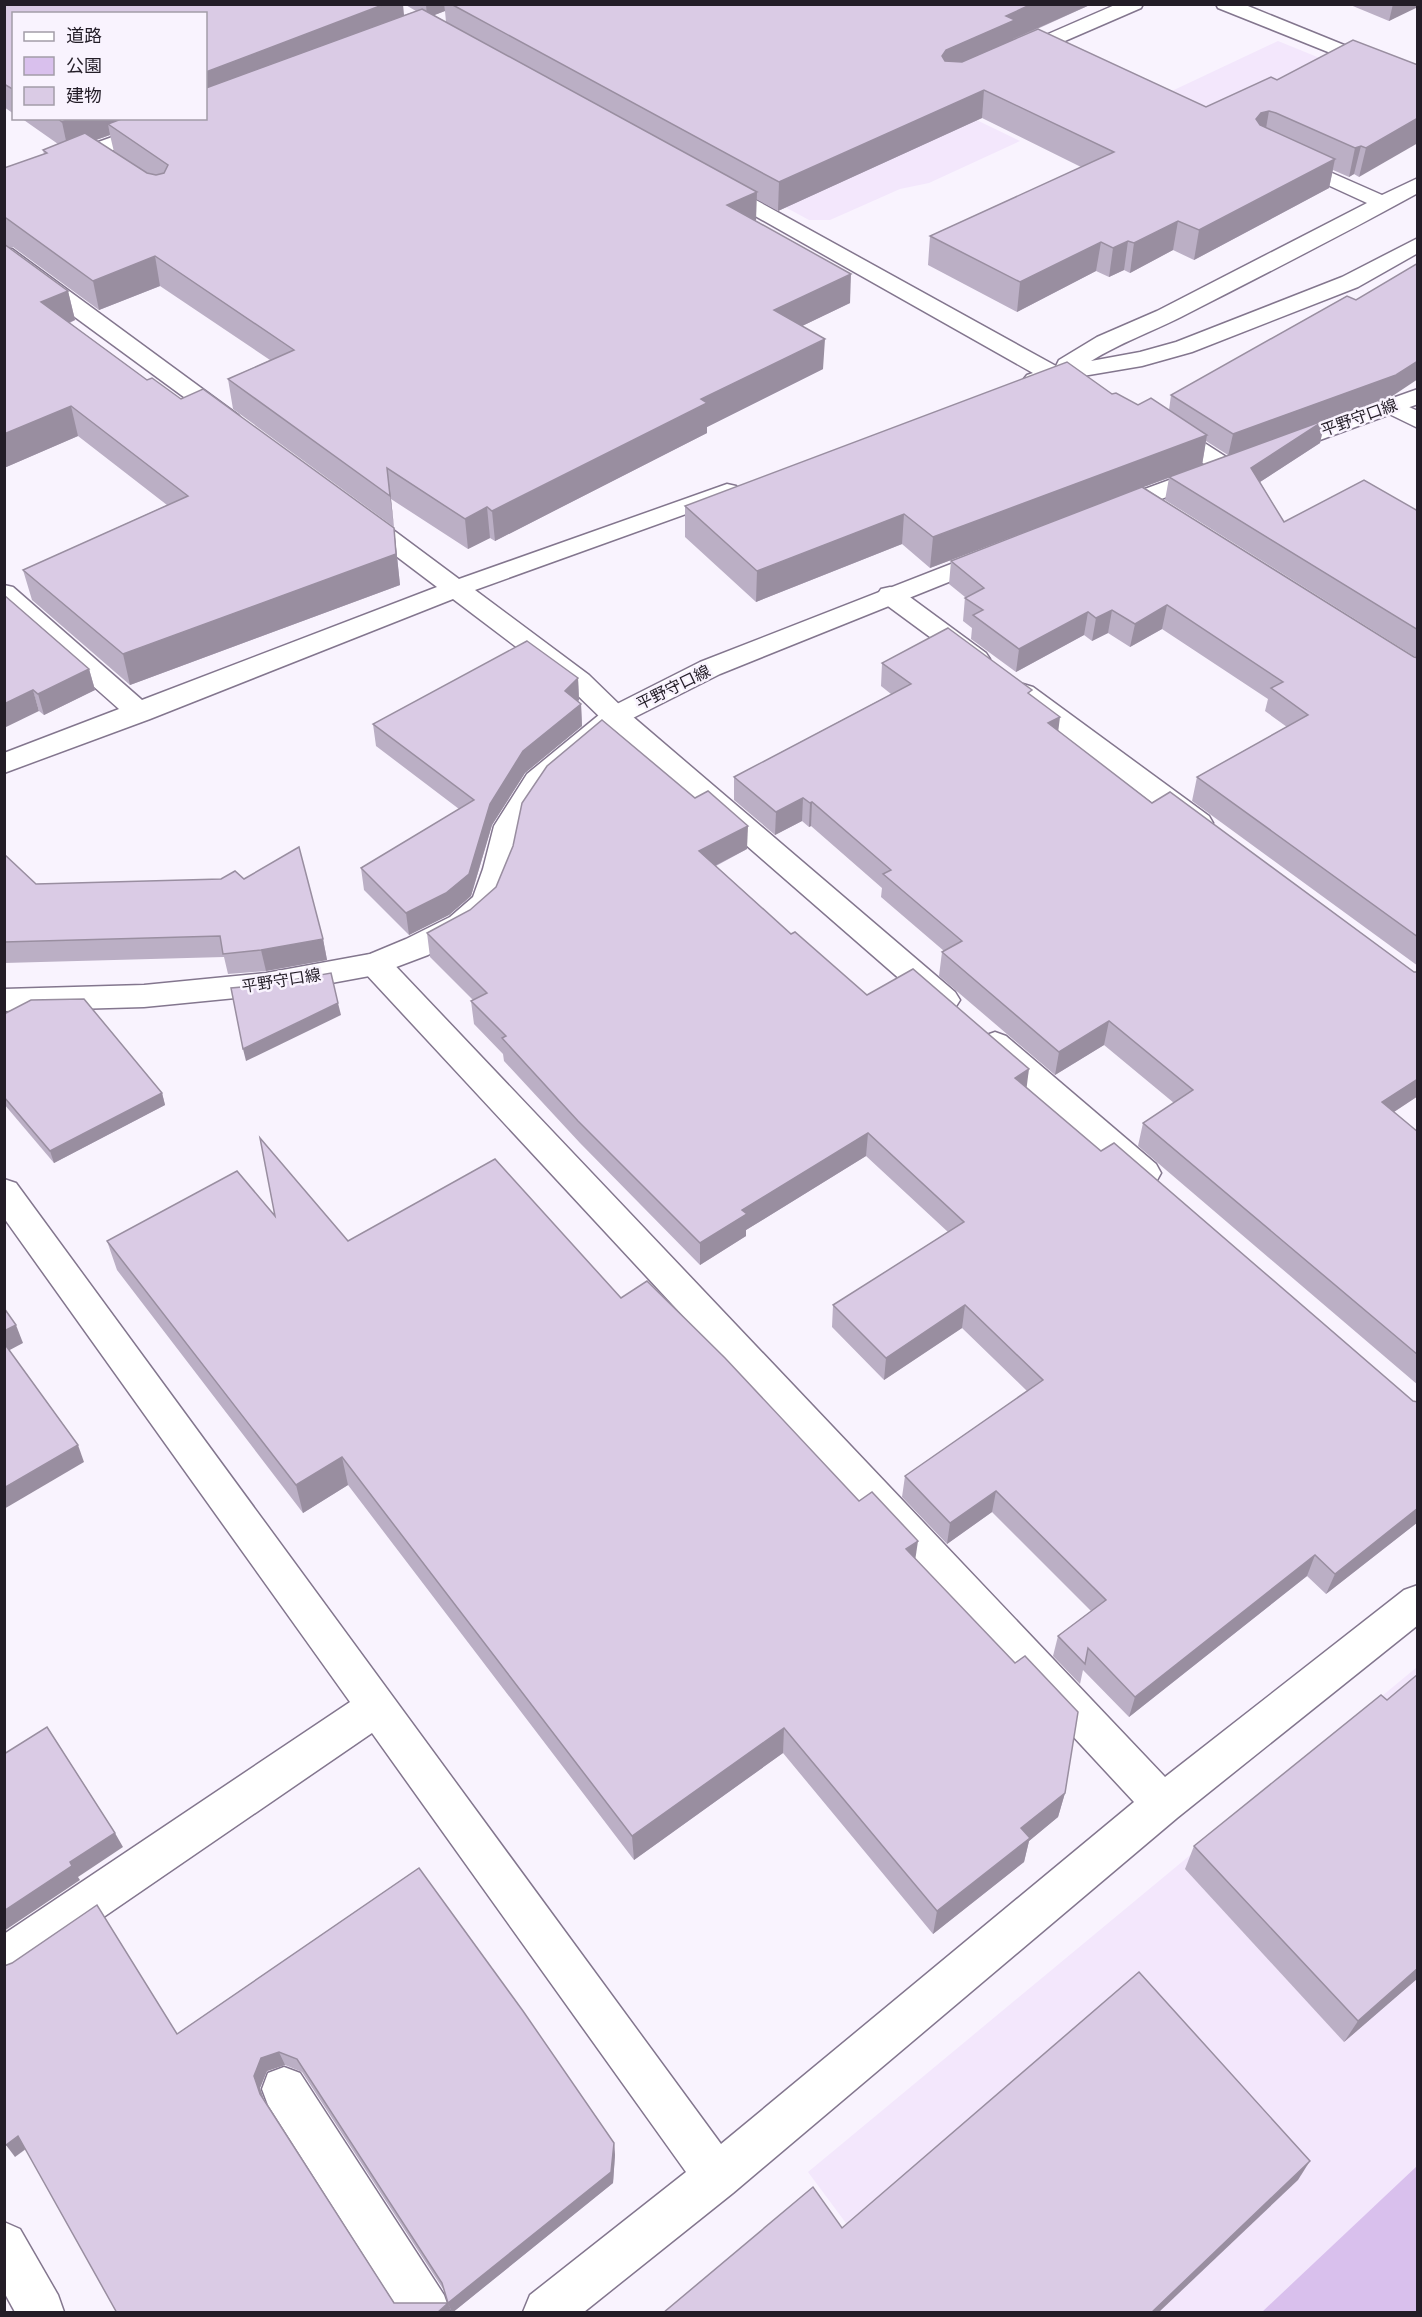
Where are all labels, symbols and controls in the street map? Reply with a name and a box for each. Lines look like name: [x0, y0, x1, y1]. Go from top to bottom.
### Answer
legend: [12, 12, 207, 120]
text: 道路: [66, 23, 102, 47]
text: 公園: [66, 53, 102, 77]
text: 建物: [66, 83, 102, 107]
street label: 平野守口線: [1318, 393, 1400, 441]
street label: 平野守口線: [632, 660, 714, 714]
street label: 平野守口線: [240, 963, 322, 997]

